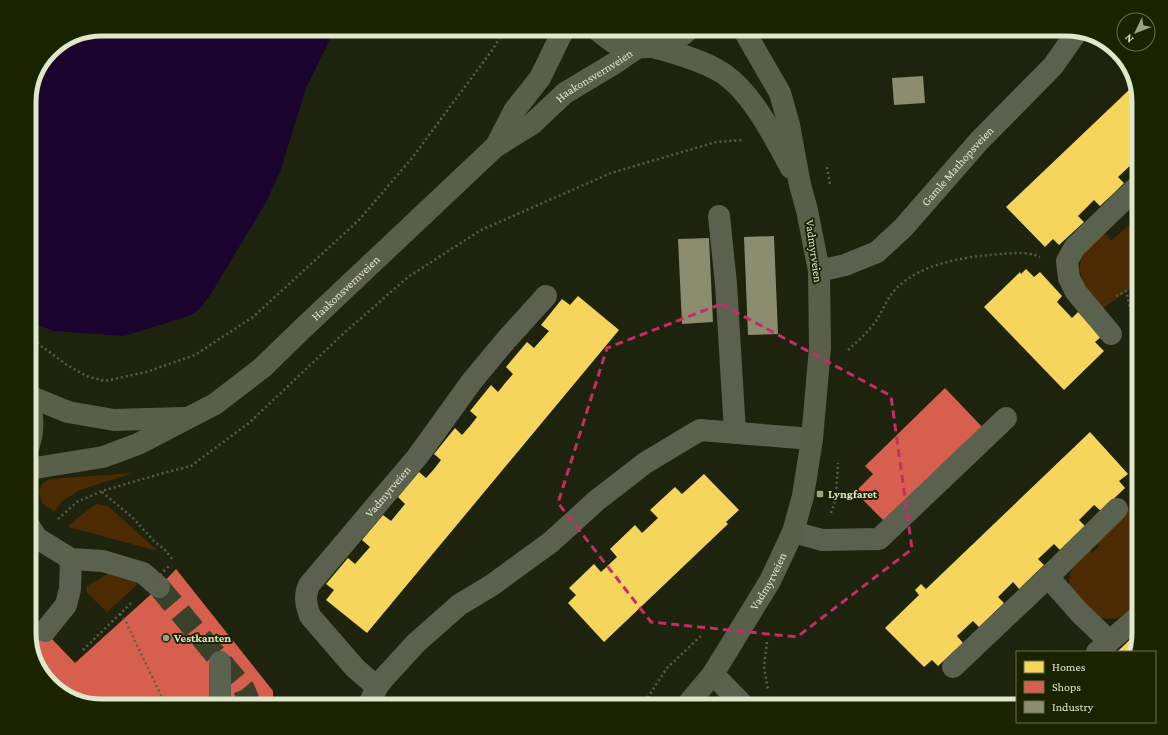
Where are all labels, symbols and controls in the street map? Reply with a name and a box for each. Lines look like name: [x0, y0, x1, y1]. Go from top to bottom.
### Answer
north arrow: [1116, 12, 1156, 52]
text: N: [1121, 32, 1136, 46]
street label: Haakonsvernveien: [552, 46, 636, 105]
street label: Gamle Mathopsveien: [918, 123, 997, 209]
street label: Vadmyrveien: [803, 219, 825, 284]
street label: Haakonsvernveien: [309, 252, 383, 324]
street label: Vadmyrveien: [362, 463, 414, 520]
place label: Lyngfaret: [828, 487, 878, 501]
marker: Lyngfaret: [815, 489, 825, 499]
street label: Vadmyrveien: [747, 550, 790, 612]
place label: Vestkanten: [173, 631, 231, 645]
marker: Vestkanten: [161, 633, 171, 643]
legend: [1016, 651, 1156, 723]
text: Homes: [1052, 660, 1086, 674]
text: Shops: [1052, 680, 1081, 694]
text: Industry: [1052, 700, 1094, 714]

